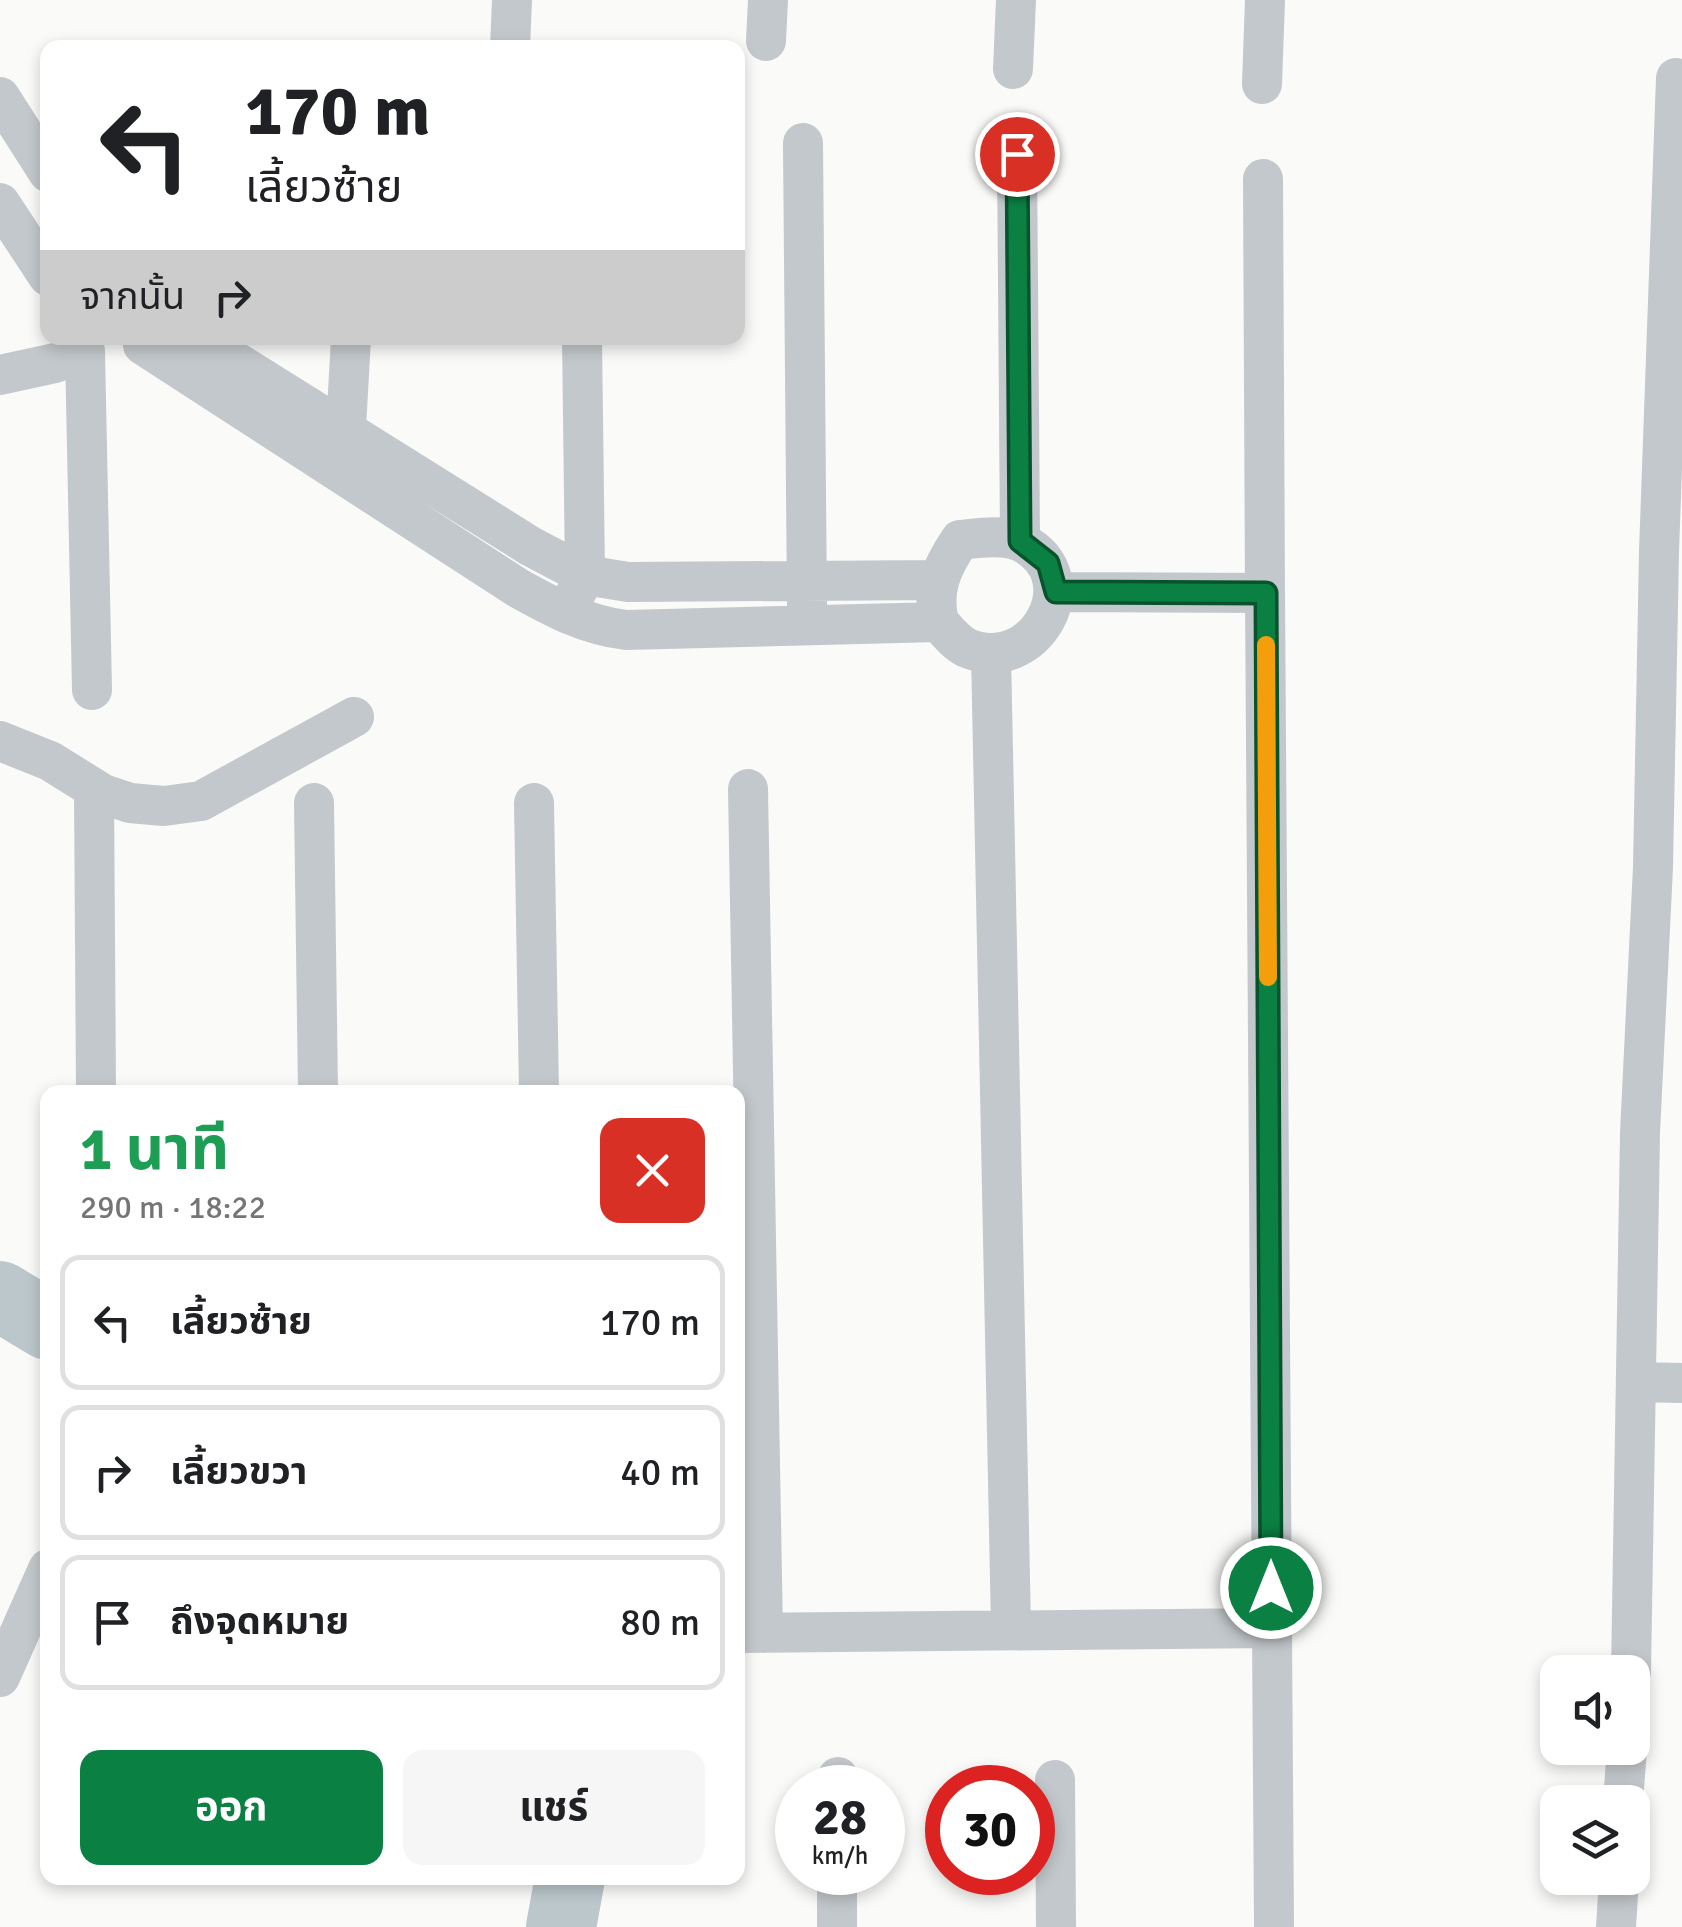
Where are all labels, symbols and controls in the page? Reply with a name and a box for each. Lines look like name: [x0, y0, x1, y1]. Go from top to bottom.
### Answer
text: 170 m: [245, 68, 430, 154]
icon: left: [80, 80, 210, 210]
pin: [975, 112, 1060, 197]
icon: arrive: [990, 127, 1045, 182]
text: เลี้ยวซ้าย: [245, 160, 402, 215]
icon: right: [205, 270, 260, 325]
text: จากนั้น: [80, 273, 185, 320]
text: 1 นาที: [80, 1113, 229, 1187]
button: close: [600, 1118, 705, 1223]
text: 290 m · 18:22: [80, 1188, 266, 1227]
icon: left: [85, 1295, 140, 1350]
text: เลี้ยวซ้าย: [170, 1298, 312, 1345]
text: 170 m: [600, 1299, 700, 1346]
icon: right: [85, 1445, 140, 1500]
text: เลี้ยวขวา: [170, 1448, 307, 1495]
text: 40 m: [620, 1449, 700, 1496]
position arrow: [1219, 1536, 1323, 1640]
icon: arrive: [85, 1595, 140, 1650]
text: ถึงจุดหมาย: [170, 1598, 349, 1645]
text: 80 m: [620, 1599, 700, 1646]
map controls: [1540, 1655, 1650, 1895]
button: sound: [1540, 1655, 1650, 1765]
button: ออก: [80, 1750, 383, 1865]
button: แชร์: [403, 1750, 705, 1865]
speed limit sign: 30: [925, 1765, 1055, 1895]
button: layers: [1540, 1785, 1650, 1895]
text: 28: [813, 1787, 867, 1849]
text: km/h: [812, 1840, 868, 1871]

